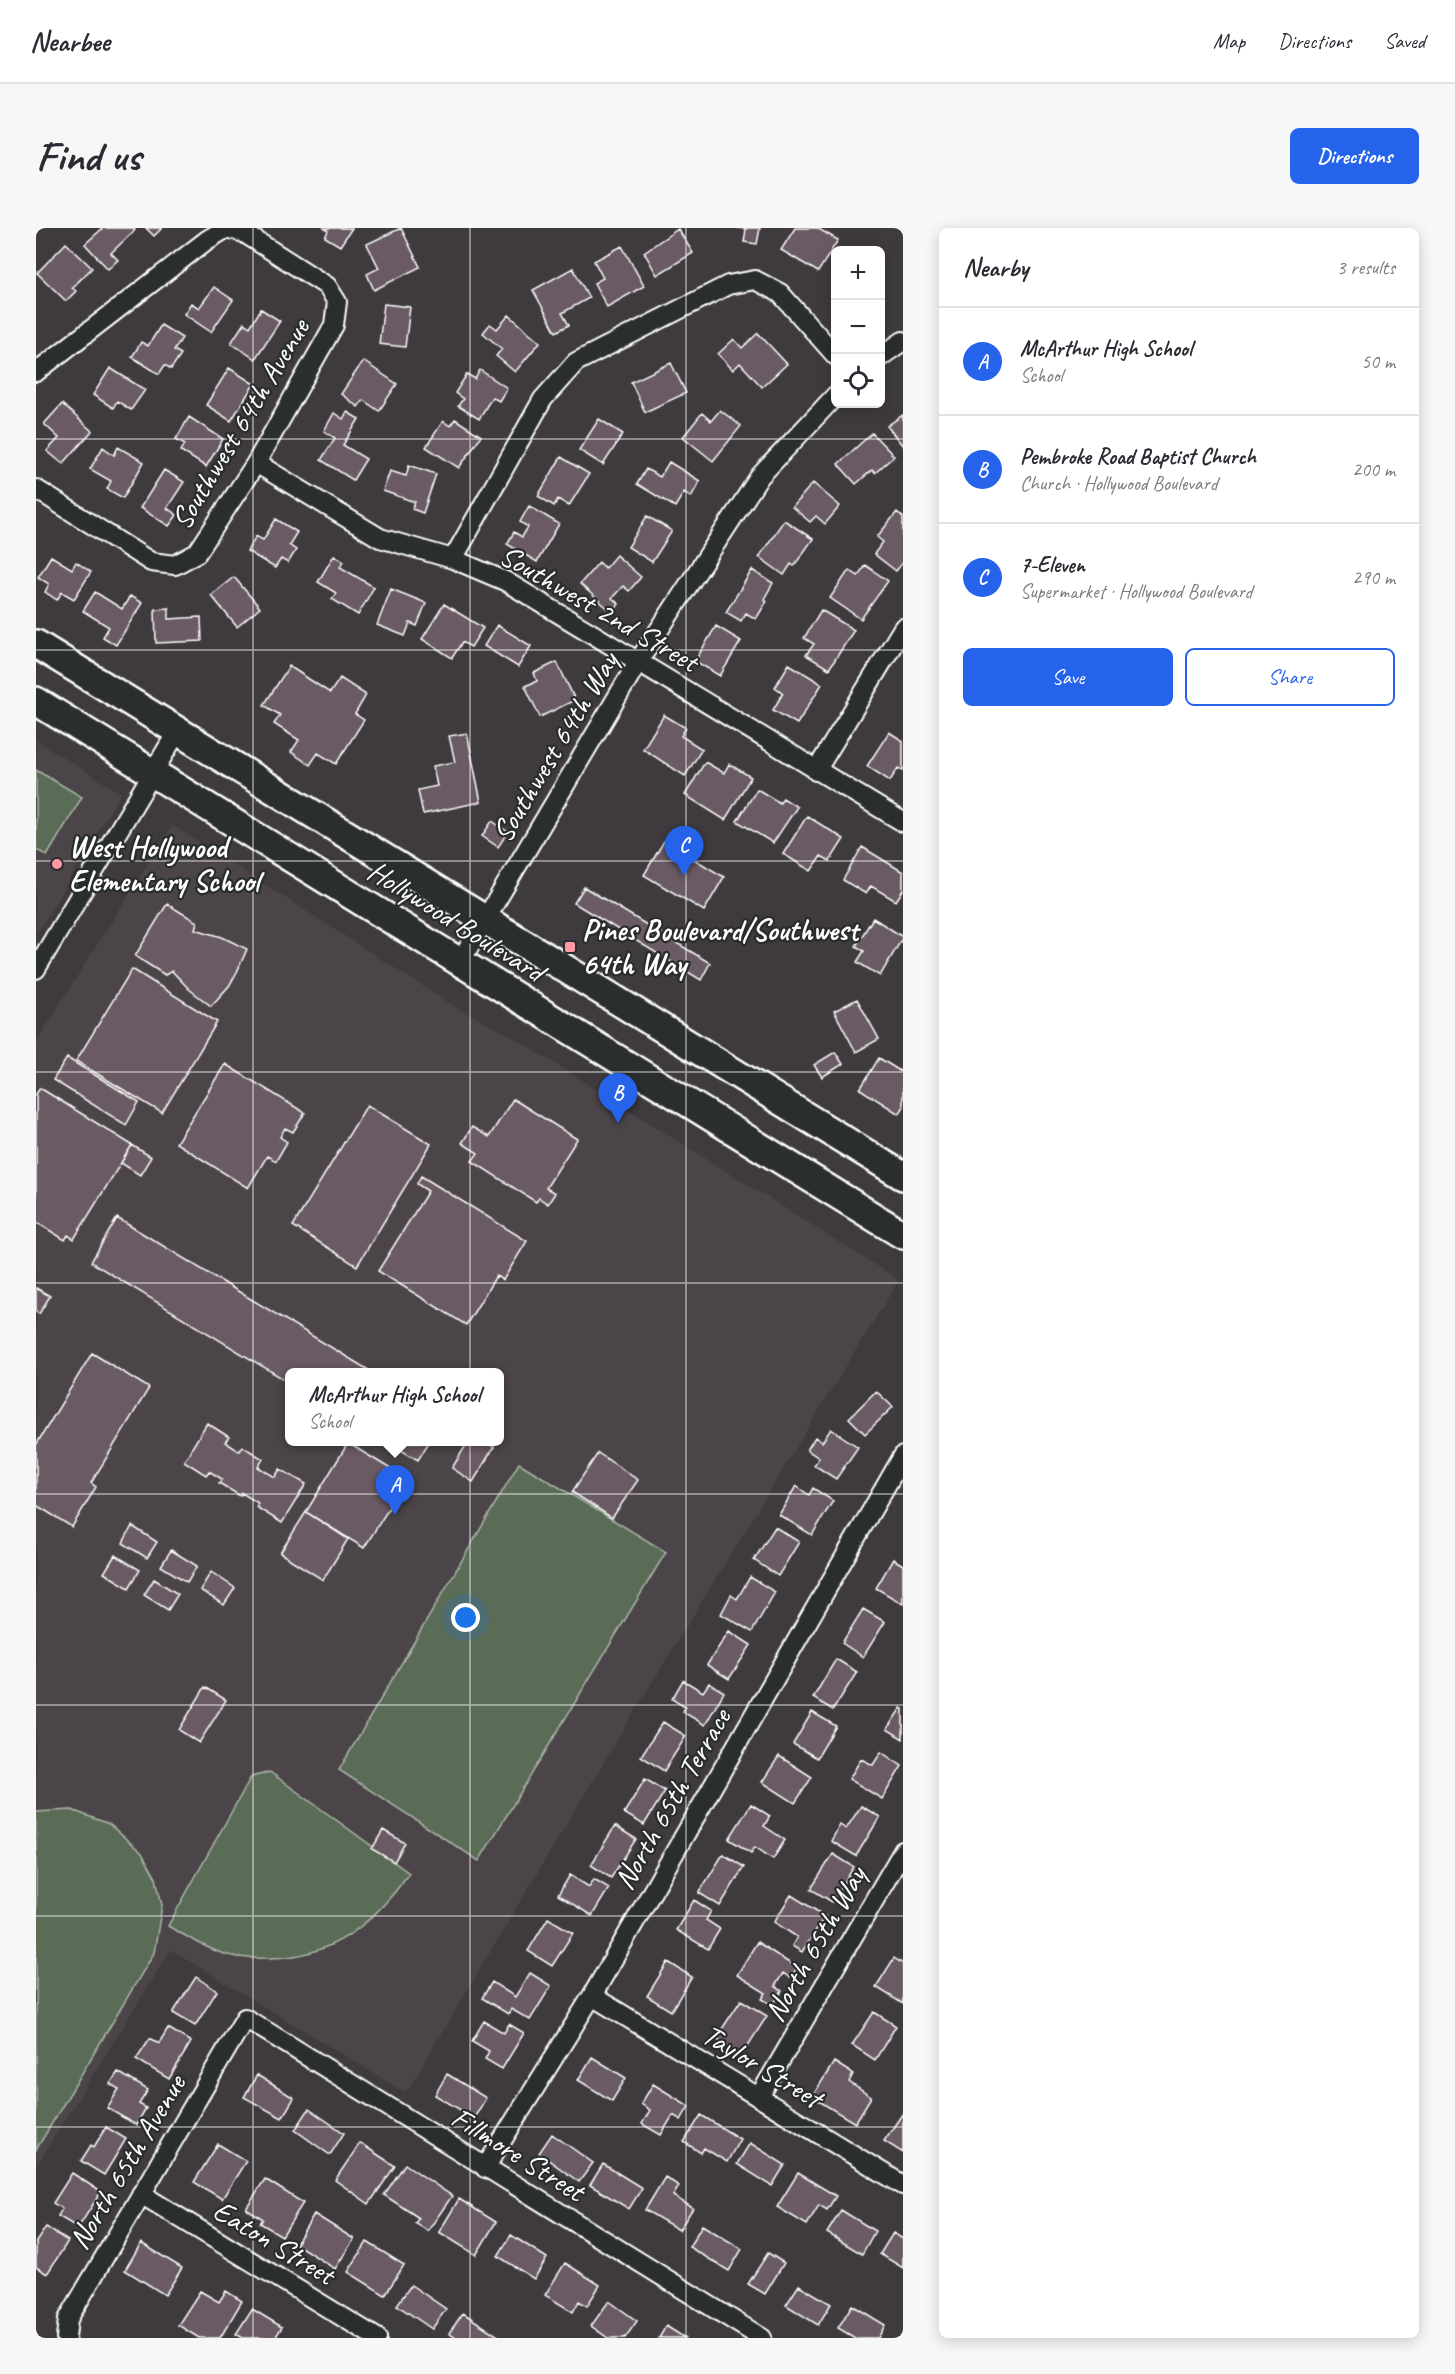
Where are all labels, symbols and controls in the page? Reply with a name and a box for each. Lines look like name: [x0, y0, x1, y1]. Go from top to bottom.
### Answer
text: Nearbee: [30, 24, 110, 59]
text: Map: [1213, 28, 1245, 54]
text: Directions: [1278, 28, 1351, 54]
text: Saved: [1384, 28, 1425, 54]
button: Directions: [1290, 128, 1419, 184]
text: Find us: [36, 130, 141, 183]
map controls: [831, 246, 885, 408]
button: +: [831, 246, 885, 300]
text: Nearby: [963, 251, 1028, 284]
text: 3 results: [1336, 255, 1395, 280]
button: −: [831, 300, 885, 354]
street label: Southwest 64th Avenue: [162, 310, 319, 536]
text: McArthur High School: [1020, 335, 1192, 363]
text: A: [977, 349, 988, 374]
text: 50 m: [1361, 349, 1395, 374]
button: locate: [831, 354, 885, 408]
text: School: [1020, 363, 1063, 388]
text: Pembroke Road Baptist Church: [1020, 443, 1256, 471]
text: B: [977, 457, 988, 482]
text: 200 m: [1352, 457, 1395, 482]
text: Church · Hollywood Boulevard: [1020, 471, 1218, 496]
street label: Southwest 2nd Street: [493, 536, 708, 682]
text: 7-Eleven: [1020, 551, 1085, 579]
text: C: [978, 565, 987, 590]
text: 290 m: [1352, 565, 1395, 590]
text: Supermarket · Hollywood Boulevard: [1020, 579, 1252, 604]
street label: Southwest 64th Way: [483, 643, 628, 849]
button: Save: [963, 648, 1173, 706]
button: Share: [1185, 648, 1395, 706]
pin: C: [664, 826, 704, 876]
place label: West Hollywood Elementary School: [69, 828, 265, 900]
street label: Hollywood Boulevard: [361, 852, 555, 993]
marker: West Hollywood Elementary School: [50, 857, 64, 871]
place label: Pines Boulevard/Southwest 64th Way: [582, 911, 861, 983]
marker: Pines Boulevard/Southwest 64th Way: [563, 940, 577, 954]
pin: B: [598, 1074, 638, 1123]
popup: [285, 1368, 504, 1446]
text: McArthur High School: [309, 1381, 480, 1409]
text: School: [309, 1409, 352, 1434]
pin: A: [376, 1466, 414, 1515]
your location: [451, 1603, 480, 1632]
street label: North 65th Terrace: [605, 1700, 740, 1896]
street label: North 65th Way: [755, 1857, 876, 2028]
street label: Taylor Street: [695, 2016, 832, 2119]
street label: North 65th Avenue: [60, 2066, 195, 2256]
street label: Fillmore Street: [444, 2098, 594, 2211]
street label: Eaton Street: [206, 2191, 344, 2295]

